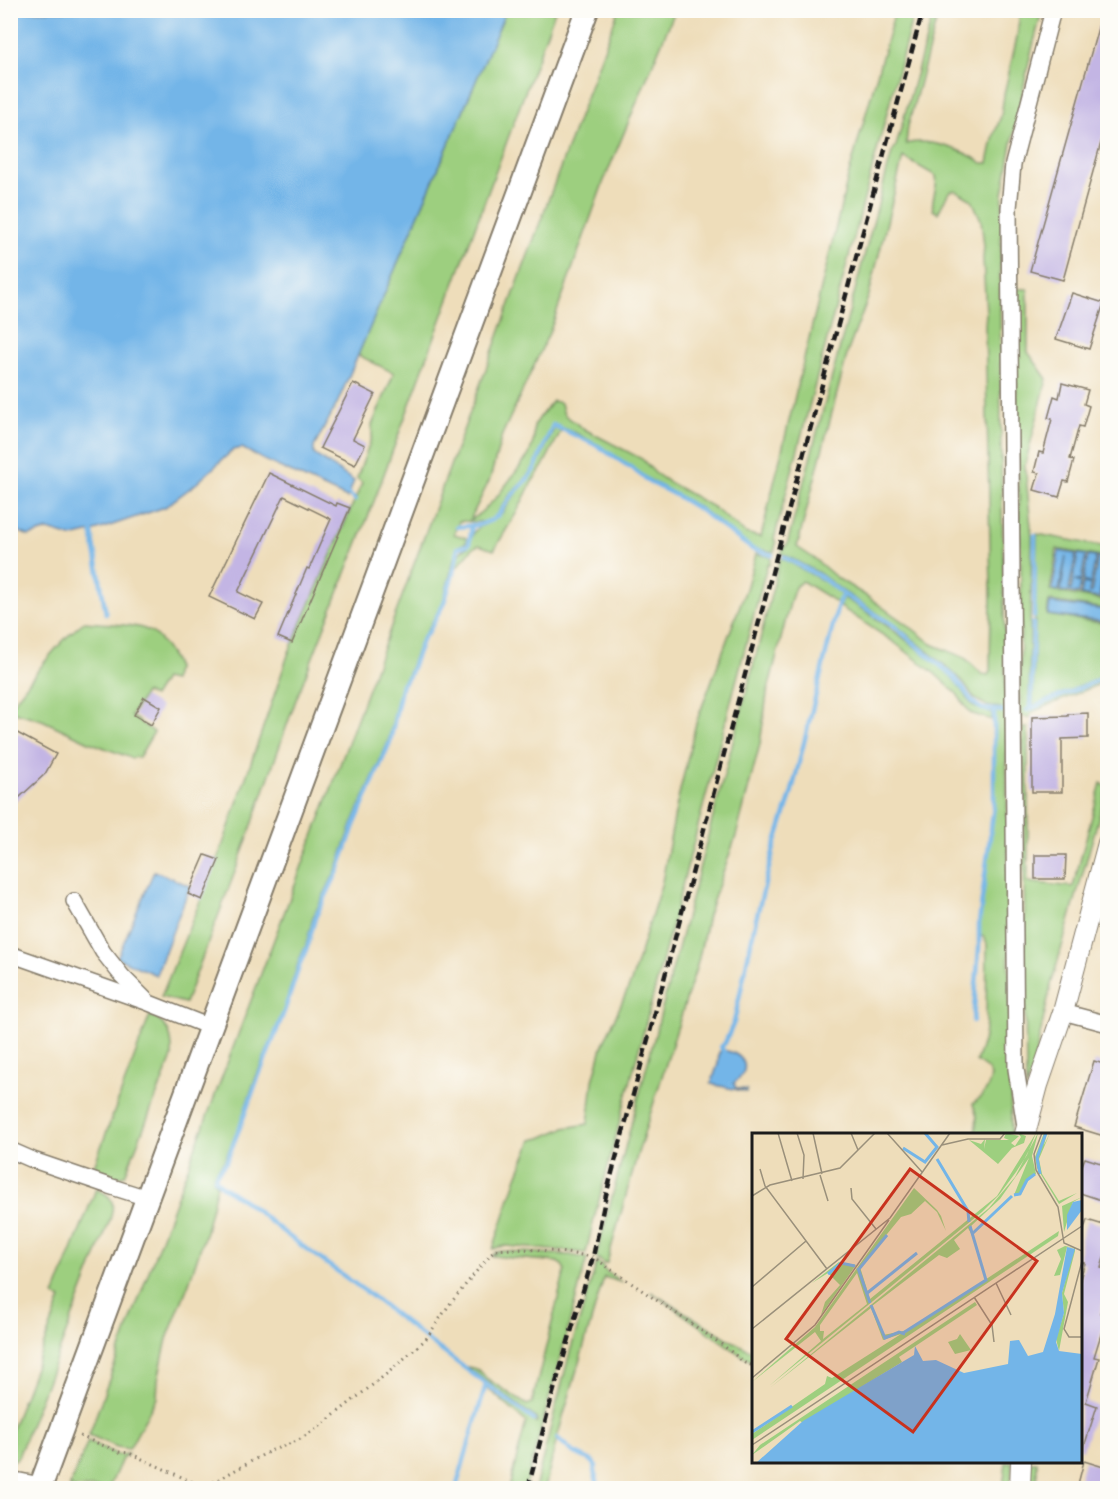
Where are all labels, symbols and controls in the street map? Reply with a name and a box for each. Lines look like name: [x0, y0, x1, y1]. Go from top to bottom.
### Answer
inset map: [752, 1133, 1082, 1463]

